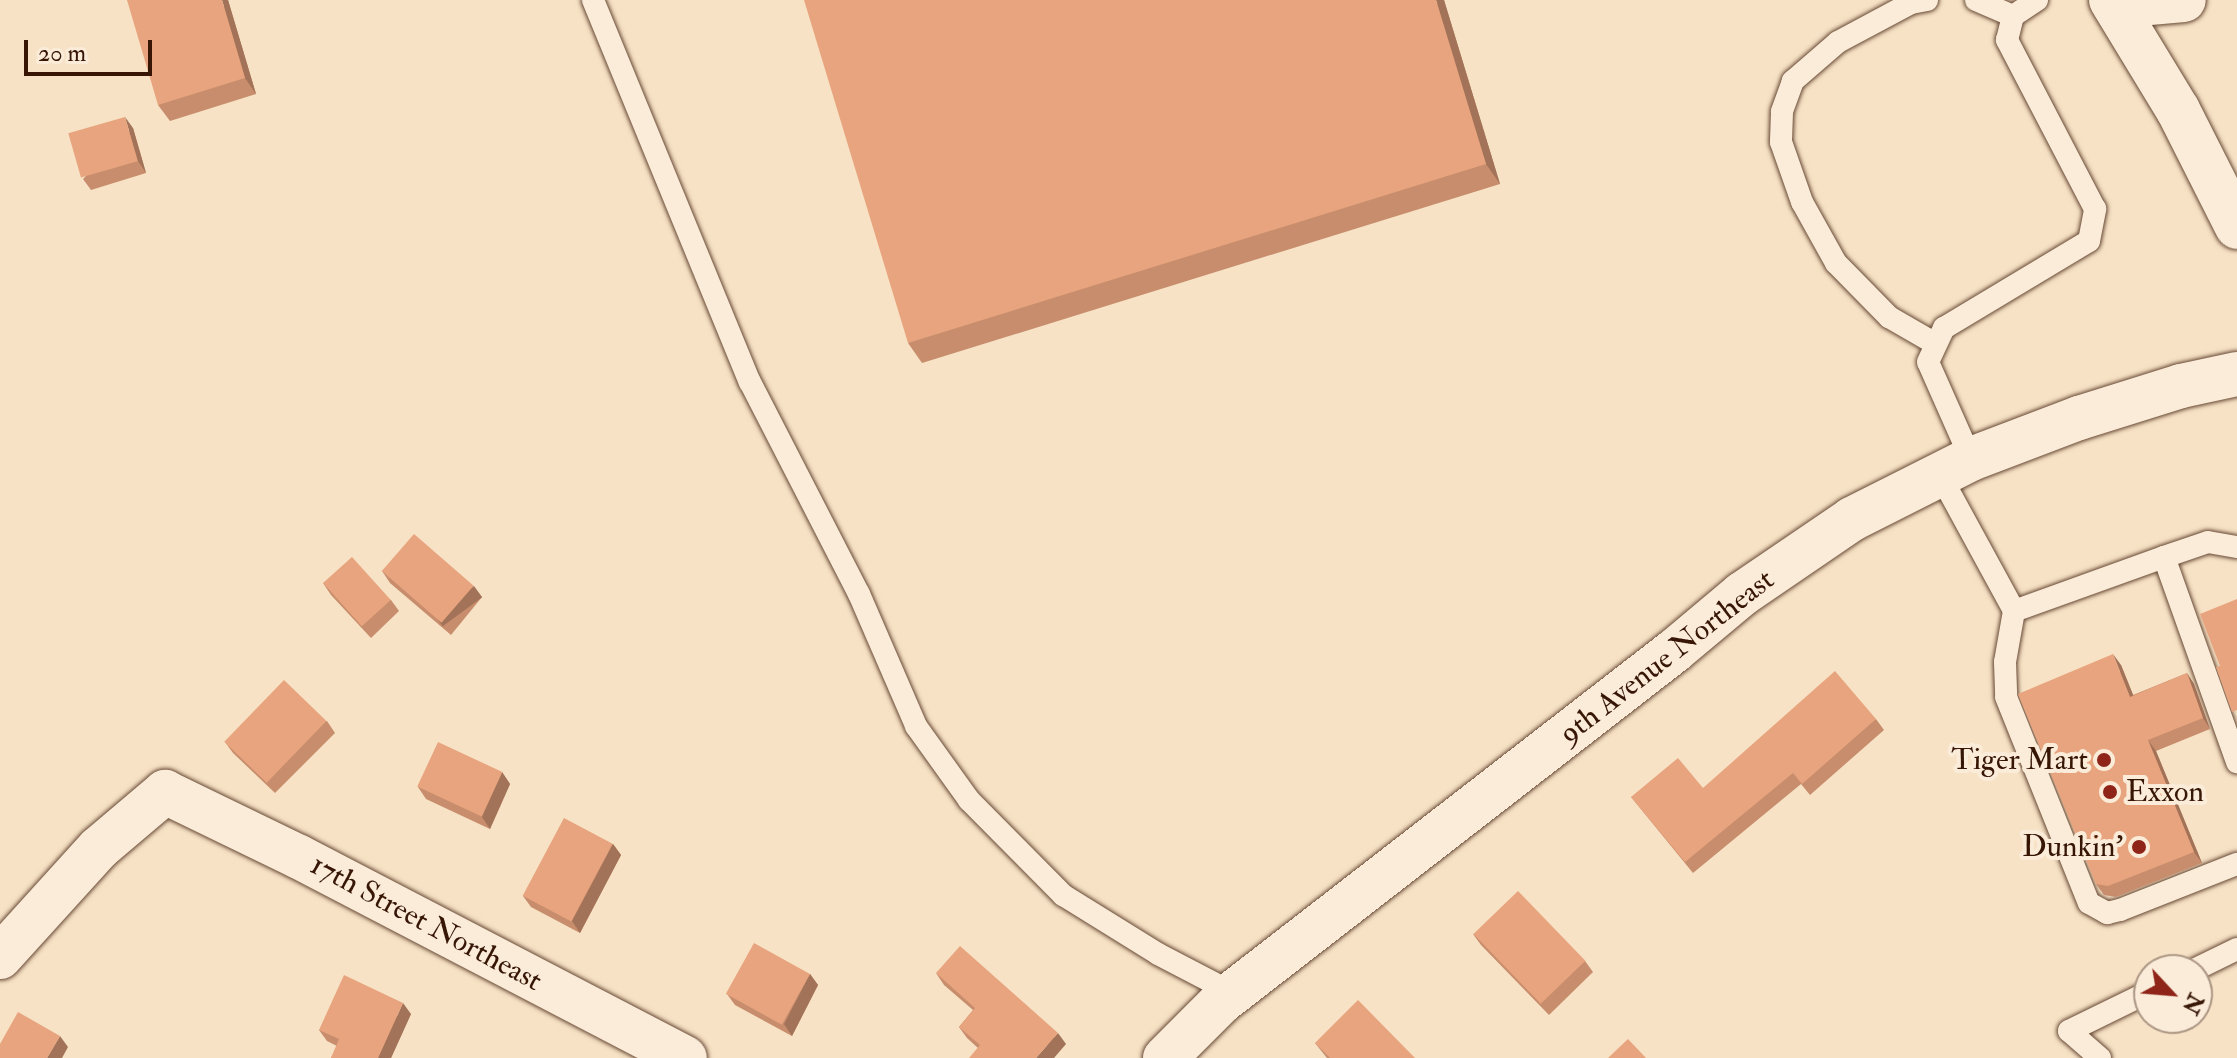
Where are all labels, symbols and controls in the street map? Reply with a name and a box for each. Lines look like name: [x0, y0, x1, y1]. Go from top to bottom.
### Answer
scale bar: [28, 24, 156, 74]
text: 20 m: [38, 38, 86, 69]
street label: 9th Avenue Northeast: [1553, 562, 1781, 752]
place label: Tiger Mart: [1951, 742, 2088, 778]
marker: Tiger Mart: [2095, 751, 2113, 769]
place label: Exxon: [2126, 774, 2204, 810]
marker: Exxon: [2101, 783, 2119, 801]
place label: Dunkin': [2022, 829, 2123, 865]
marker: Dunkin': [2130, 838, 2148, 856]
street label: 17th Street Northeast: [304, 847, 548, 999]
north arrow: [2133, 954, 2213, 1034]
text: N: [2176, 989, 2210, 1019]

